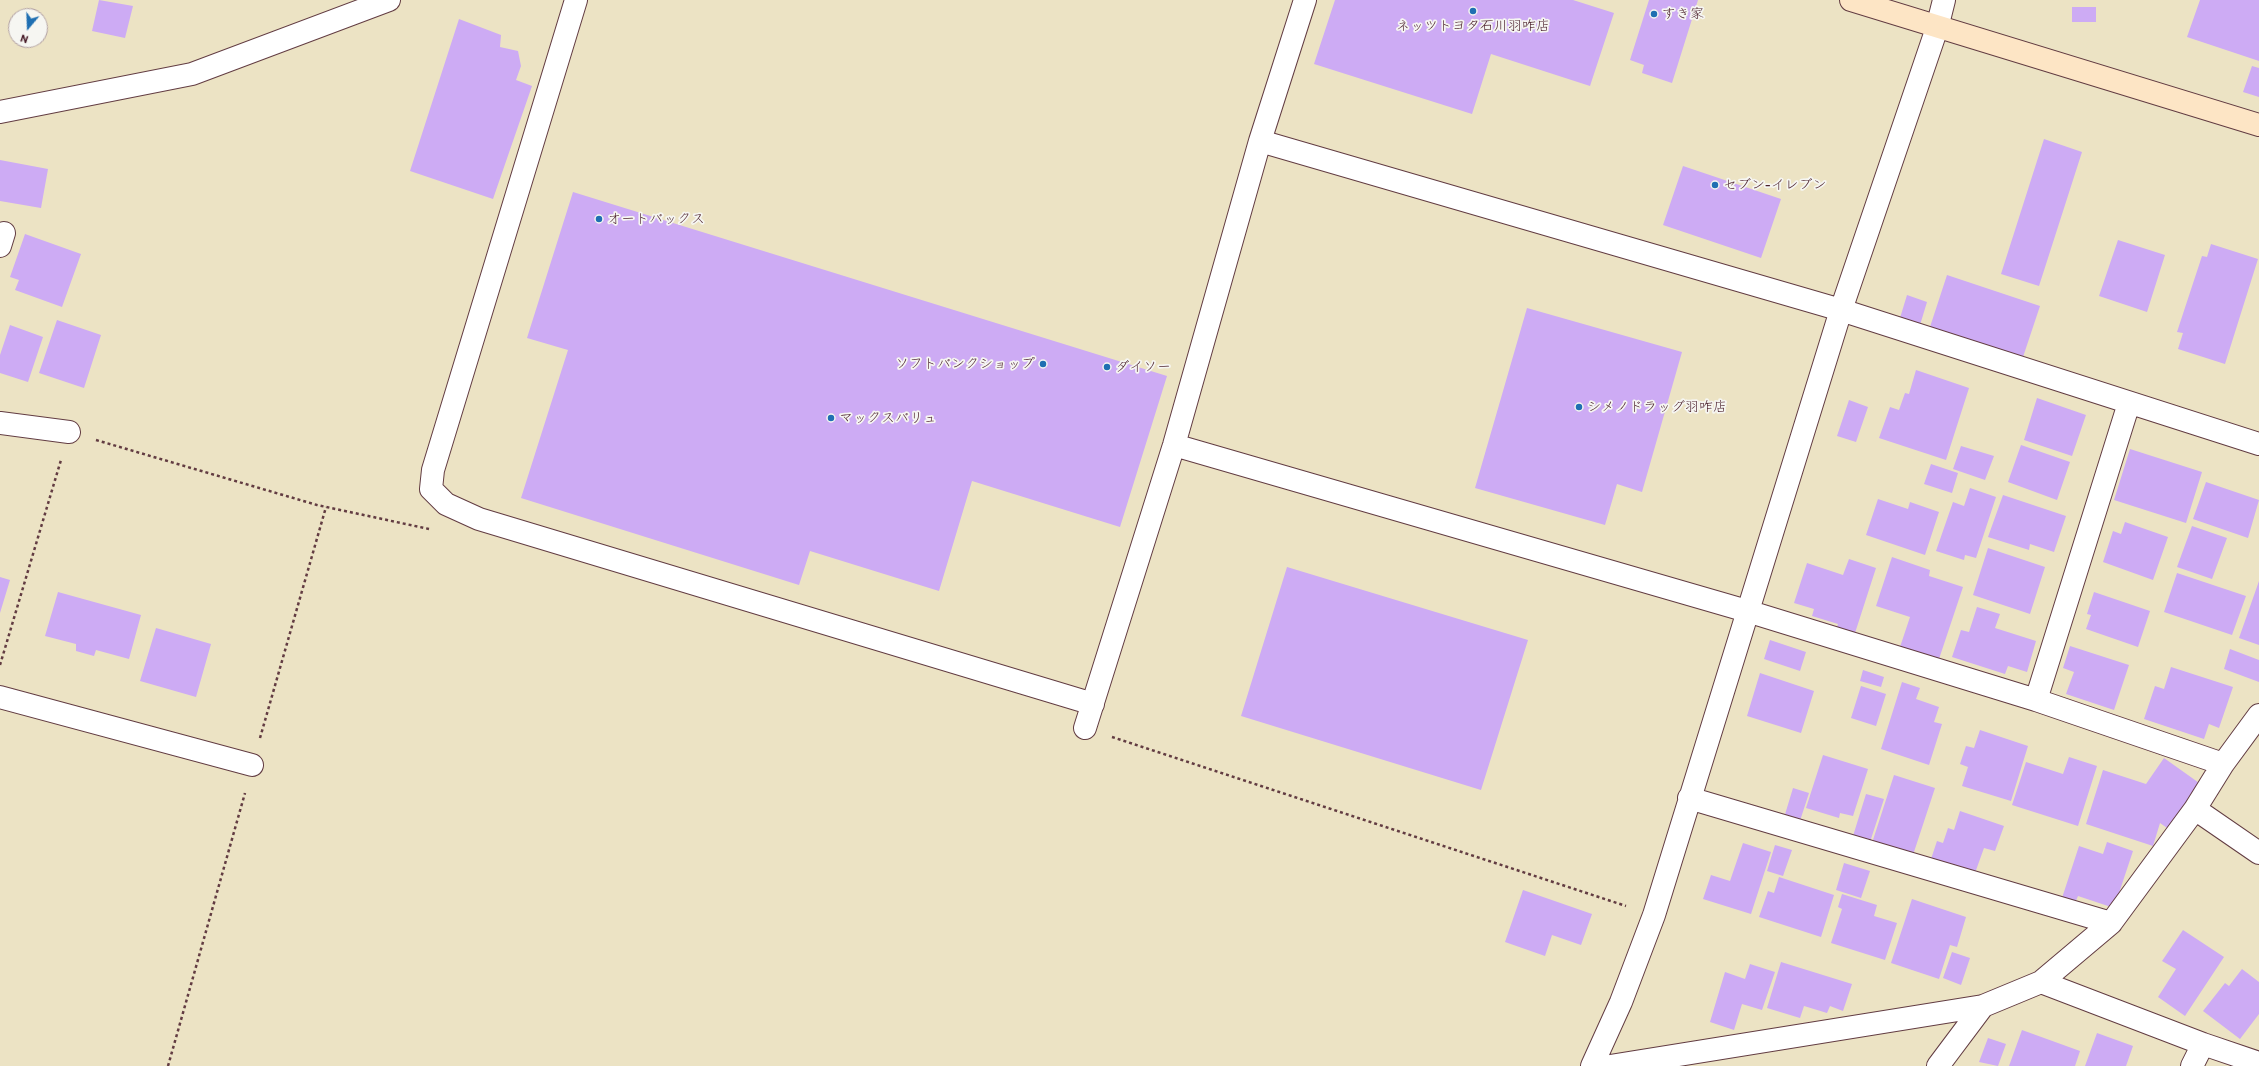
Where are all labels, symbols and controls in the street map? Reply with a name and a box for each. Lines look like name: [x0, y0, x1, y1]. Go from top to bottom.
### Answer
marker: ネッツトヨタ石川羽咋店: [1468, 6, 1478, 16]
place label: すき家: [1662, 6, 1704, 22]
north arrow: [8, 8, 48, 48]
marker: すき家: [1649, 9, 1659, 19]
place label: ネッツトヨタ石川羽咋店: [1396, 18, 1550, 34]
text: N: [19, 32, 30, 46]
place label: セブン-イレブン: [1723, 177, 1827, 193]
marker: セブン-イレブン: [1710, 180, 1720, 190]
place label: オートバックス: [607, 211, 705, 227]
marker: オートバックス: [594, 214, 604, 224]
place label: ソフトバンクショップ: [895, 356, 1035, 372]
marker: ソフトバンクショップ: [1038, 359, 1048, 369]
place label: ダイソー: [1115, 359, 1171, 375]
marker: ダイソー: [1102, 362, 1112, 372]
place label: シメノドラッグ羽咋店: [1587, 399, 1727, 415]
marker: シメノドラッグ羽咋店: [1574, 402, 1584, 412]
place label: マックスバリュ: [839, 410, 937, 426]
marker: マックスバリュ: [826, 413, 836, 423]

